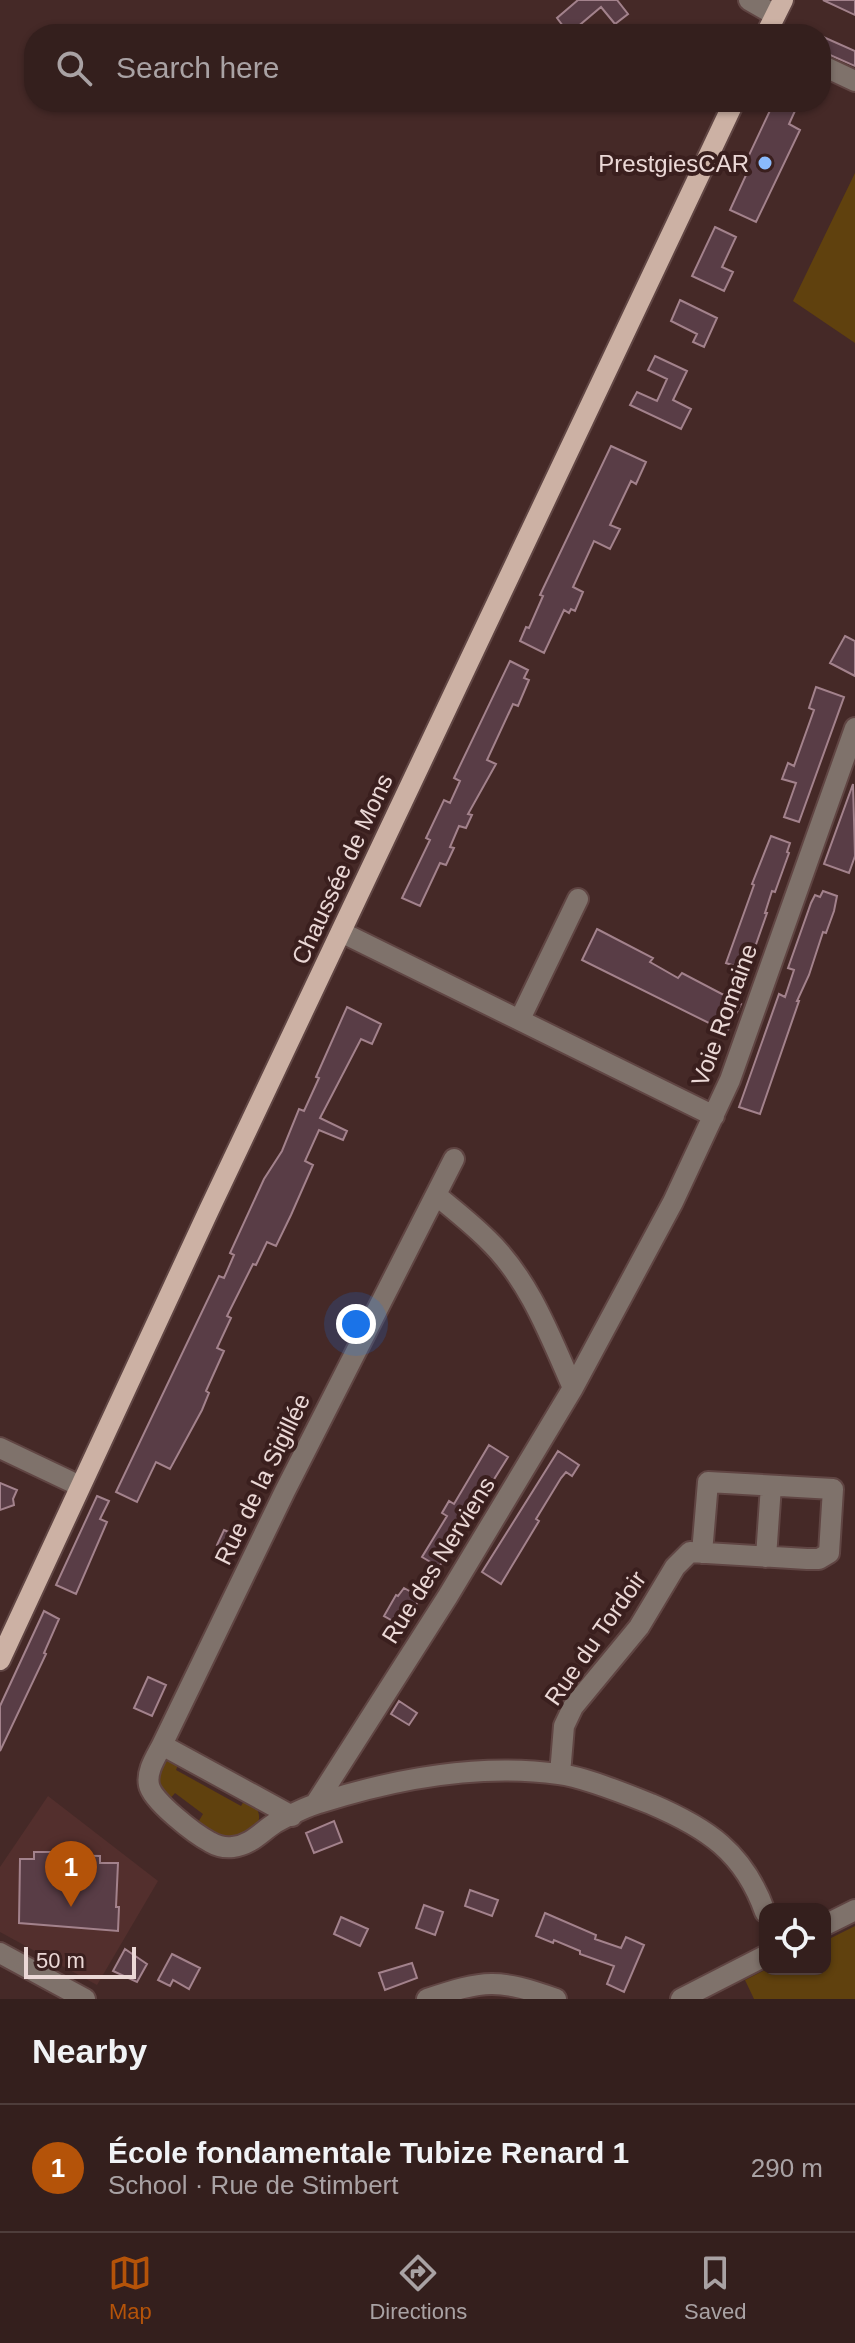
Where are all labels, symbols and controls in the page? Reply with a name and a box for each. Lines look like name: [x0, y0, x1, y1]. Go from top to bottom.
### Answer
search box: [24, 24, 831, 112]
icon: search: [52, 46, 96, 90]
text: Search here: [116, 51, 279, 84]
place label: PrestgiesCAR: [598, 150, 749, 177]
marker: PrestgiesCAR: [756, 154, 774, 172]
street label: Chaussée de Mons: [286, 770, 398, 968]
street label: Voie Romaine: [686, 940, 762, 1090]
your location: [336, 1304, 376, 1344]
street label: Rue de la Sigillée: [209, 1389, 315, 1569]
street label: Rue des Nerviens: [376, 1472, 500, 1648]
street label: Rue du Tordoir: [539, 1566, 651, 1710]
pin: 1: [45, 1841, 97, 1907]
map controls: [759, 1903, 831, 1975]
button: locate: [759, 1903, 831, 1975]
scale bar: [24, 1943, 136, 1979]
text: 50 m: [36, 1948, 85, 1973]
text: Nearby: [32, 2032, 147, 2070]
text: École fondamentale Tubize Renard 1: [108, 2136, 629, 2169]
text: 1: [51, 2153, 65, 2183]
text: 290 m: [751, 2153, 823, 2183]
text: School · Rue de Stimbert: [108, 2170, 398, 2200]
tab: Map: [108, 2251, 152, 2325]
tab: Directions: [369, 2251, 467, 2325]
tab: Saved: [684, 2251, 747, 2325]

